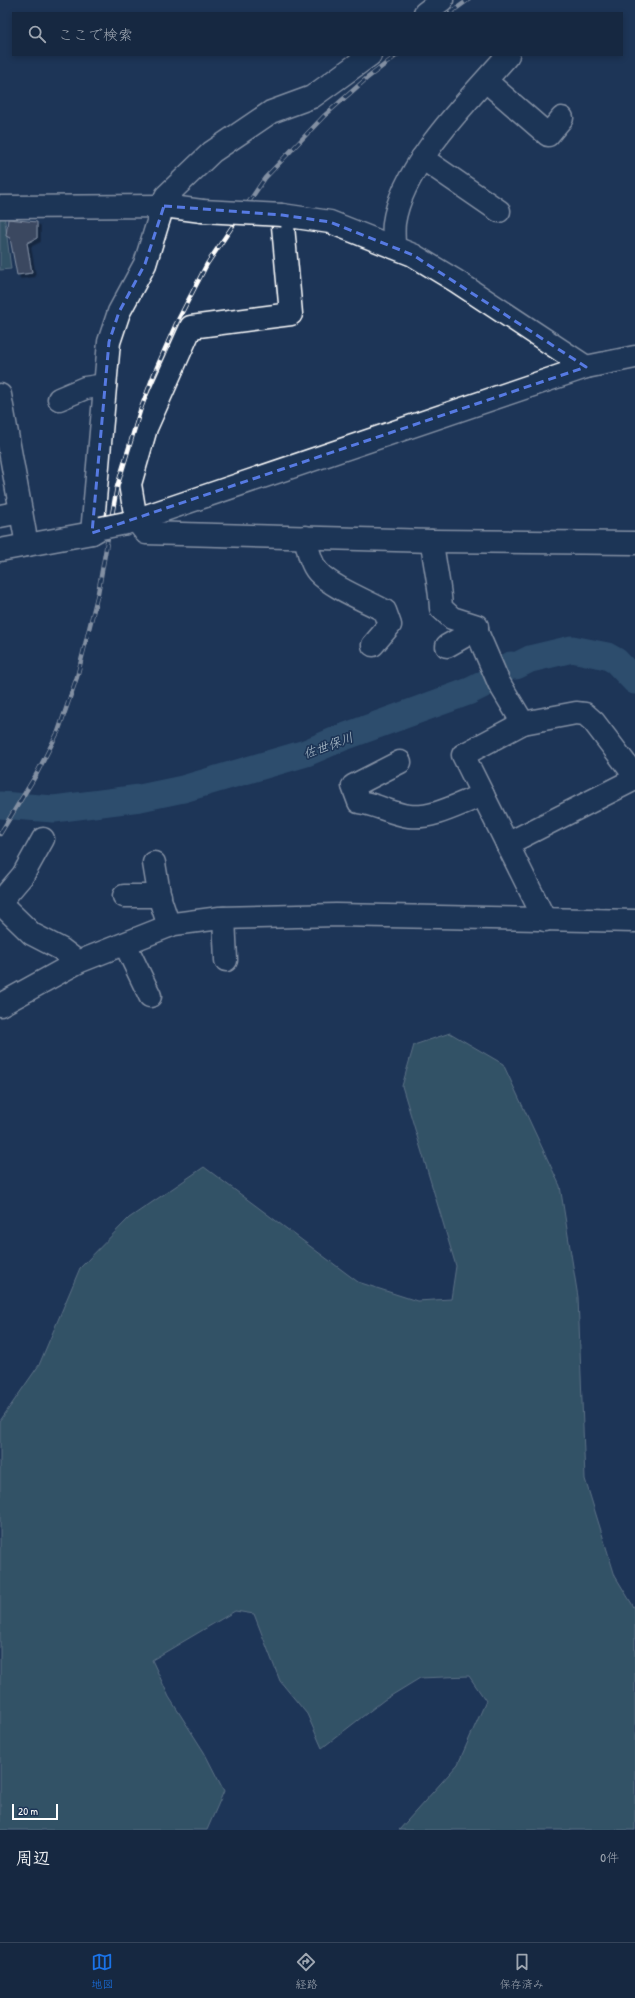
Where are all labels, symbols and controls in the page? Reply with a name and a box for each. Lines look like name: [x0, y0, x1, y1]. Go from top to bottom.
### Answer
search box: [12, 12, 623, 56]
icon: search: [26, 23, 48, 45]
text: ここで検索: [58, 24, 133, 45]
water label: 佐世保川: [300, 728, 356, 762]
scale bar: [12, 1802, 58, 1821]
text: 20 m: [18, 1804, 38, 1818]
text: 周辺: [16, 1846, 50, 1869]
text: 0件: [600, 1848, 619, 1866]
tab: 地図: [91, 1951, 113, 1991]
tab: 経路: [295, 1951, 317, 1991]
tab: 保存済み: [500, 1951, 544, 1991]

